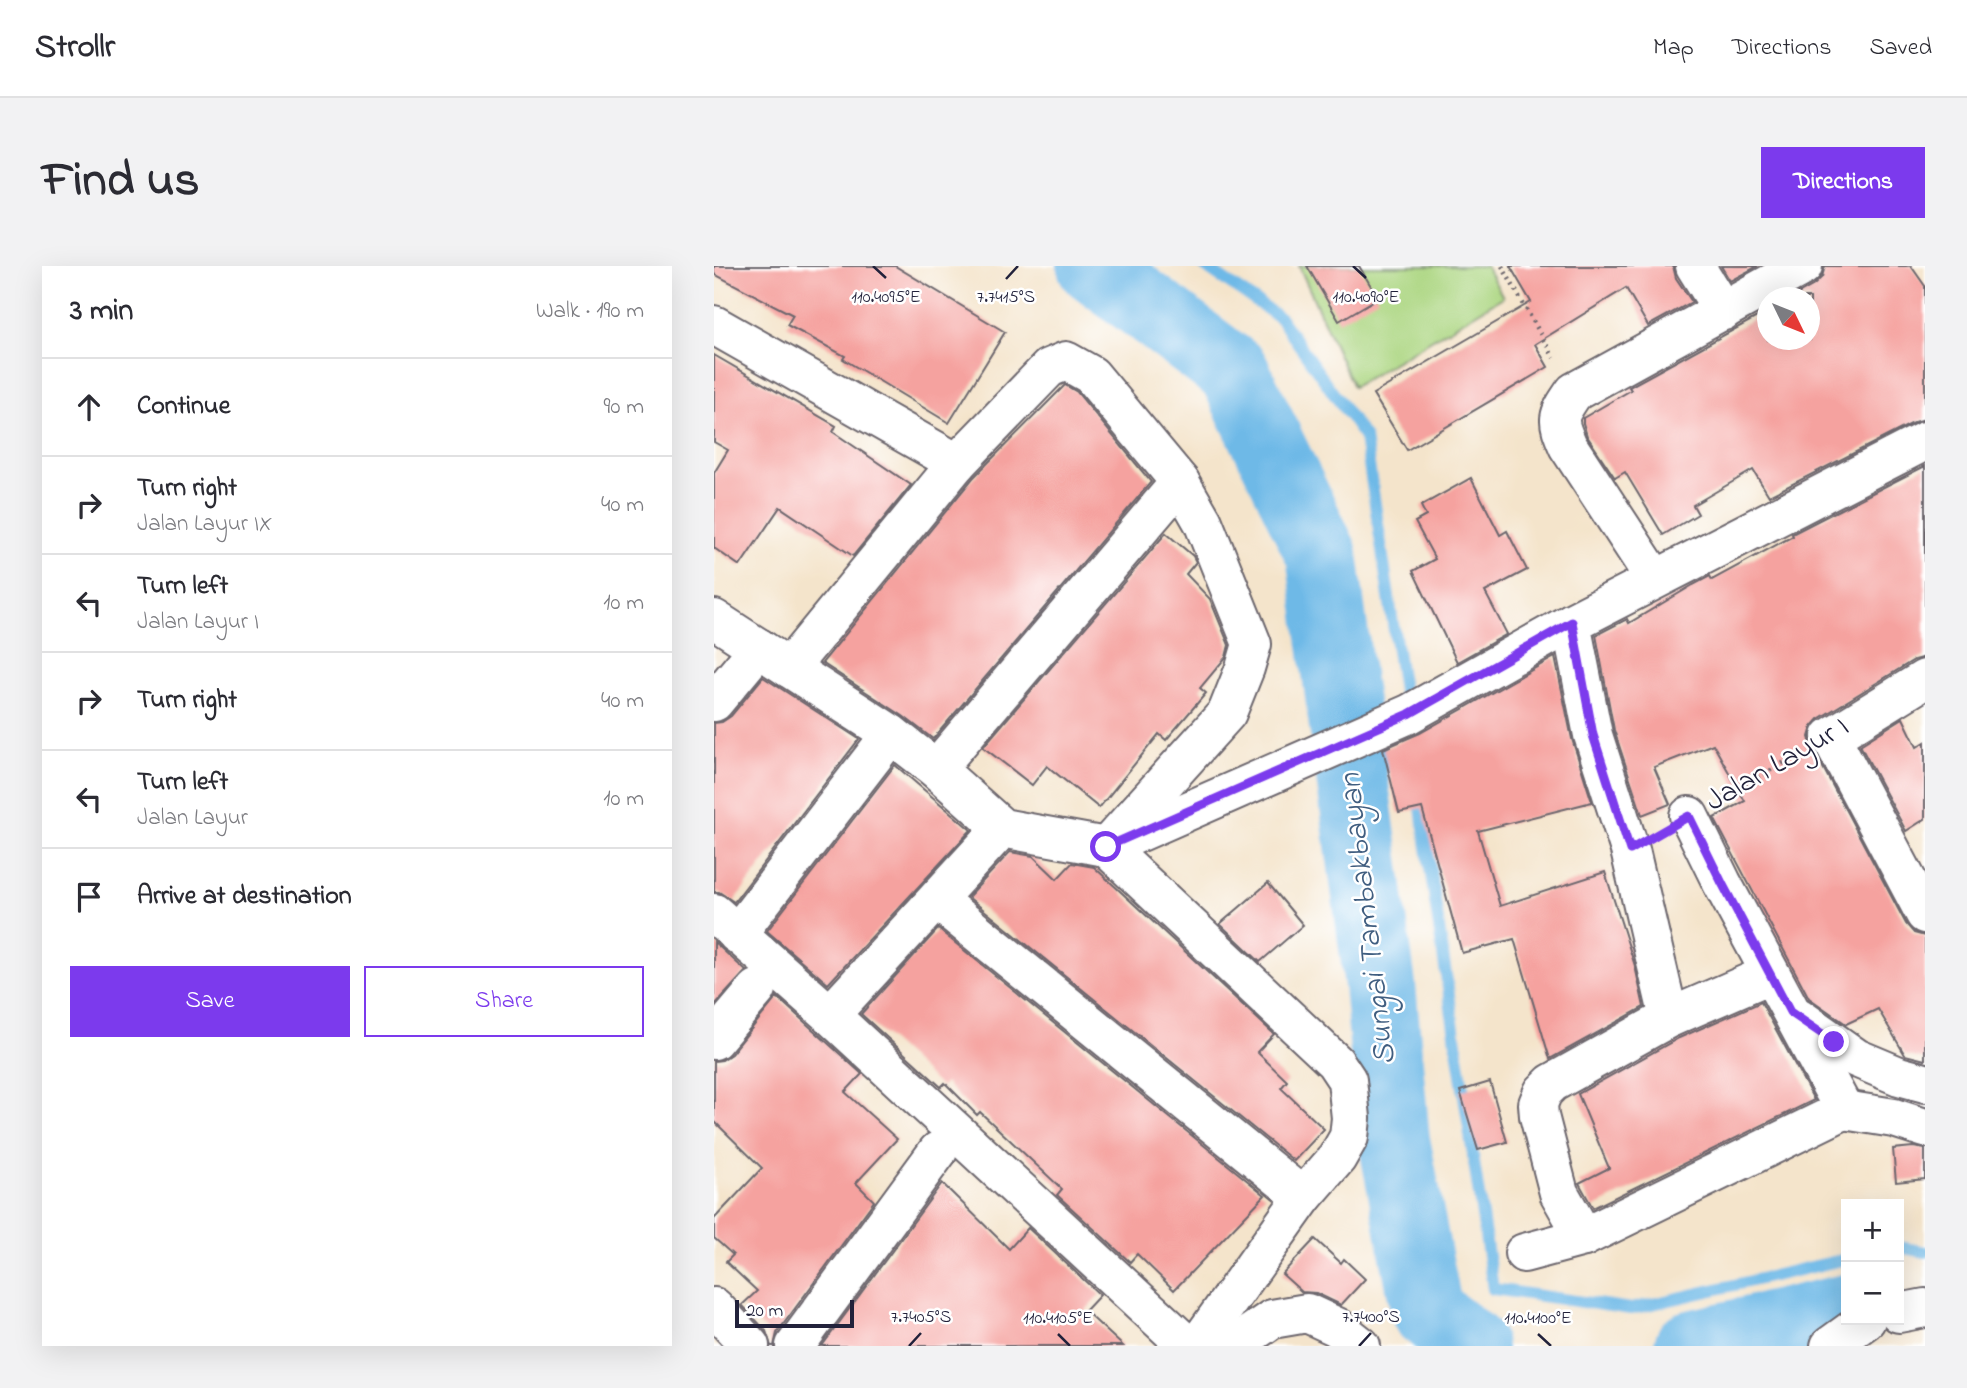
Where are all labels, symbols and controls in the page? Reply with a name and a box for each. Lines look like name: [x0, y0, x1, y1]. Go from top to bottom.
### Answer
text: Strollr: [35, 24, 115, 72]
text: Map: [1653, 31, 1694, 66]
text: Directions: [1732, 31, 1831, 66]
text: Saved: [1869, 31, 1932, 66]
text: Find us: [42, 146, 199, 218]
button: Directions: [1761, 147, 1925, 218]
text: 110.4095°E: [851, 285, 921, 311]
text: 7.7415°S: [977, 285, 1035, 311]
text: 110.4090°E: [1332, 285, 1400, 311]
north arrow: [1757, 287, 1820, 350]
text: 3 min: [70, 290, 133, 334]
text: Walk · 190 m: [536, 295, 644, 328]
icon: ahead: [70, 388, 108, 426]
text: Continue: [137, 388, 230, 426]
text: 90 m: [604, 391, 644, 424]
text: Turn right: [137, 470, 237, 508]
icon: right: [70, 486, 108, 524]
text: 40 m: [601, 489, 644, 522]
text: Jalan Layur IX: [137, 508, 272, 541]
text: Turn left: [137, 568, 228, 606]
icon: left: [70, 584, 108, 622]
text: 10 m: [603, 587, 644, 620]
text: Jalan Layur I: [137, 606, 259, 639]
icon: right: [70, 682, 108, 720]
text: Turn right: [137, 682, 237, 720]
text: 40 m: [601, 685, 644, 718]
street label: Jalan Layur I: [1698, 706, 1858, 824]
text: Turn left: [137, 764, 228, 802]
water label: Sungai Tambakbayan: [1328, 769, 1410, 1068]
icon: left: [70, 780, 108, 818]
text: 10 m: [603, 783, 644, 816]
text: Jalan Layur: [137, 802, 248, 835]
route start: [1090, 831, 1121, 862]
icon: arrive: [70, 878, 108, 916]
text: Arrive at destination: [137, 878, 352, 916]
button: Save: [70, 966, 350, 1037]
button: Share: [364, 966, 644, 1037]
route end: [1818, 1026, 1849, 1057]
map controls: [1841, 1199, 1904, 1325]
button: +: [1841, 1199, 1904, 1262]
button: −: [1841, 1262, 1904, 1325]
scale bar: [735, 1297, 854, 1329]
text: 20 m: [746, 1298, 783, 1325]
text: 7.7405°S: [891, 1305, 951, 1331]
text: 7.7400°S: [1342, 1305, 1400, 1331]
text: 110.4105°E: [1023, 1306, 1093, 1332]
text: 110.4100°E: [1504, 1306, 1572, 1332]

